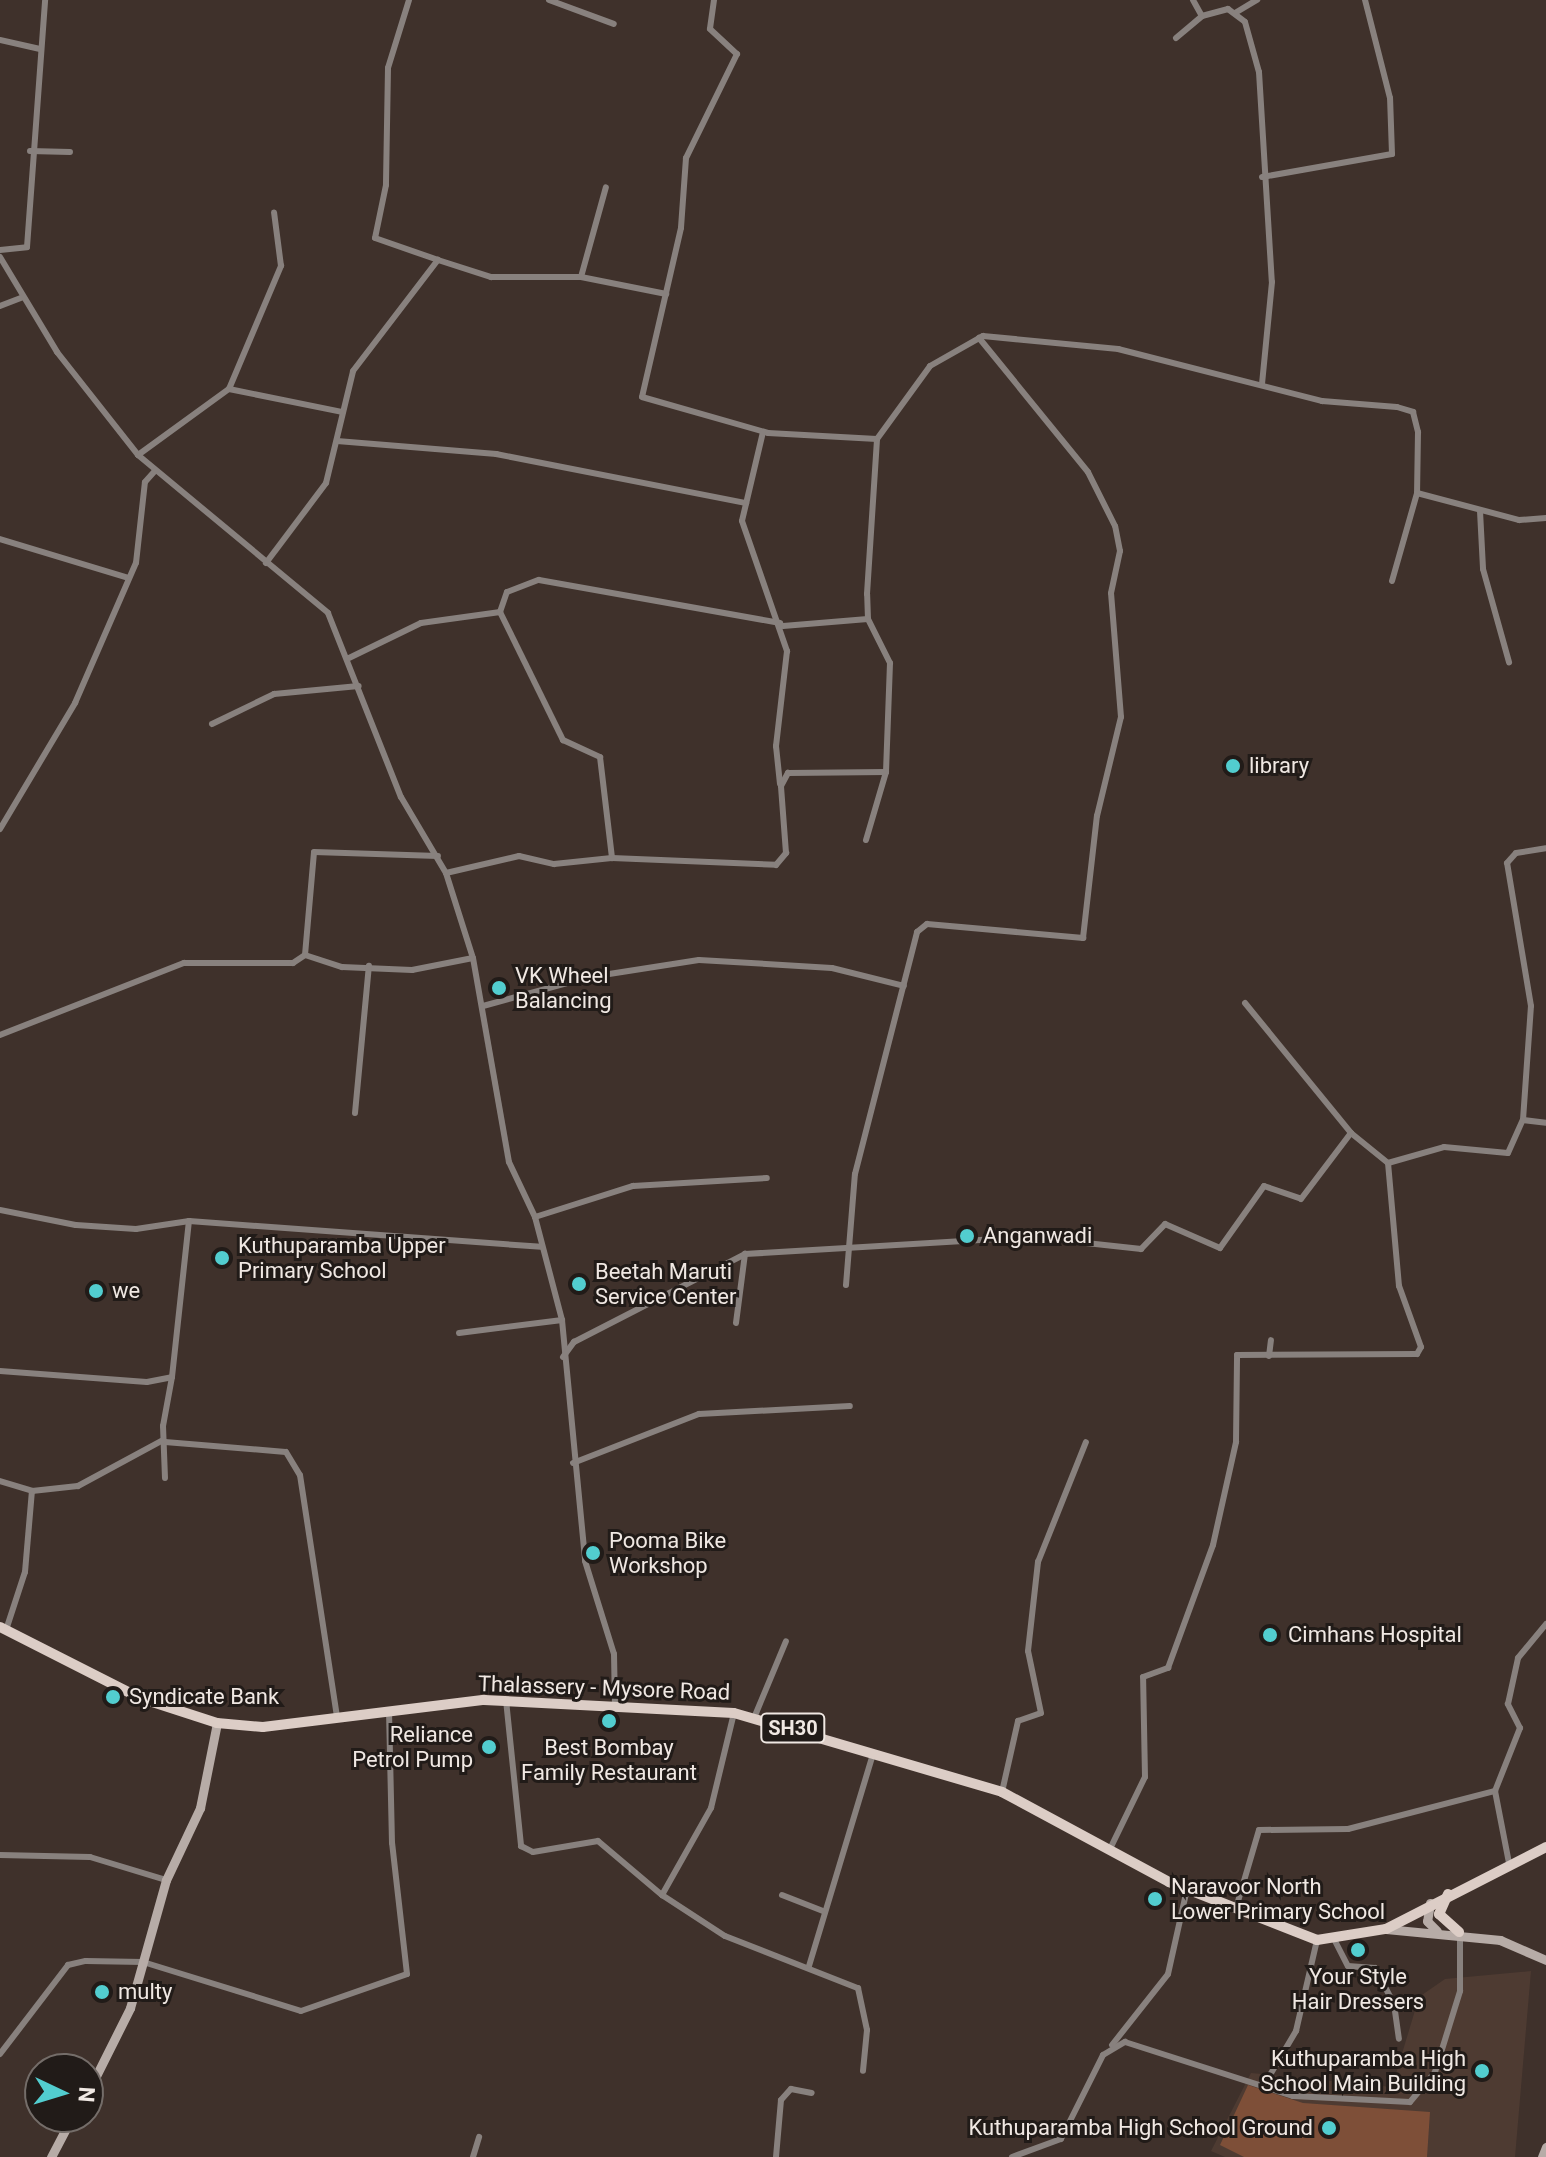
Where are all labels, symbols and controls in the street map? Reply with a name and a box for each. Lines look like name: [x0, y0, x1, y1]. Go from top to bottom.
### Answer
place label: library: [1249, 753, 1309, 779]
marker: library: [1224, 757, 1242, 775]
place label: VK Wheel Balancing: [515, 962, 612, 1014]
marker: VK Wheel Balancing: [490, 979, 508, 997]
place label: Anganwadi: [983, 1223, 1092, 1249]
marker: Anganwadi: [958, 1227, 976, 1245]
place label: Kuthuparamba Upper Primary School: [238, 1232, 446, 1284]
marker: Kuthuparamba Upper Primary School: [213, 1249, 231, 1267]
place label: Beetah Maruti Service Center: [595, 1258, 736, 1310]
marker: Beetah Maruti Service Center: [570, 1275, 588, 1293]
place label: we: [112, 1278, 140, 1304]
marker: we: [87, 1282, 105, 1300]
place label: Pooma Bike Workshop: [609, 1527, 726, 1578]
marker: Pooma Bike Workshop: [584, 1544, 602, 1562]
place label: Cimhans Hospital: [1288, 1622, 1462, 1648]
marker: Cimhans Hospital: [1259, 1624, 1281, 1646]
street label: Thalassery - Mysore Road: [477, 1670, 731, 1706]
place label: Syndicate Bank: [129, 1684, 279, 1710]
marker: Syndicate Bank: [104, 1688, 122, 1706]
marker: Best Bombay Family Restaurant: [600, 1712, 618, 1730]
road number: SH30: [759, 1712, 827, 1744]
place label: Reliance Petrol Pump: [352, 1721, 473, 1772]
place label: Best Bombay Family Restaurant: [521, 1734, 697, 1786]
marker: Reliance Petrol Pump: [480, 1738, 498, 1756]
place label: Naravoor North Lower Primary School: [1171, 1873, 1385, 1924]
marker: Naravoor North Lower Primary School: [1146, 1890, 1164, 1908]
marker: Your Style Hair Dressers: [1349, 1941, 1367, 1959]
place label: Your Style Hair Dressers: [1292, 1963, 1424, 2014]
place label: multy: [118, 1979, 172, 2005]
marker: multy: [93, 1983, 111, 2001]
place label: Kuthuparamba High School Main Building: [1260, 2045, 1466, 2096]
north arrow: [24, 2053, 104, 2133]
marker: Kuthuparamba High School Main Building: [1473, 2062, 1491, 2080]
text: N: [73, 2086, 99, 2103]
place label: Kuthuparamba High School Ground: [968, 2115, 1313, 2141]
marker: Kuthuparamba High School Ground: [1320, 2119, 1338, 2137]

